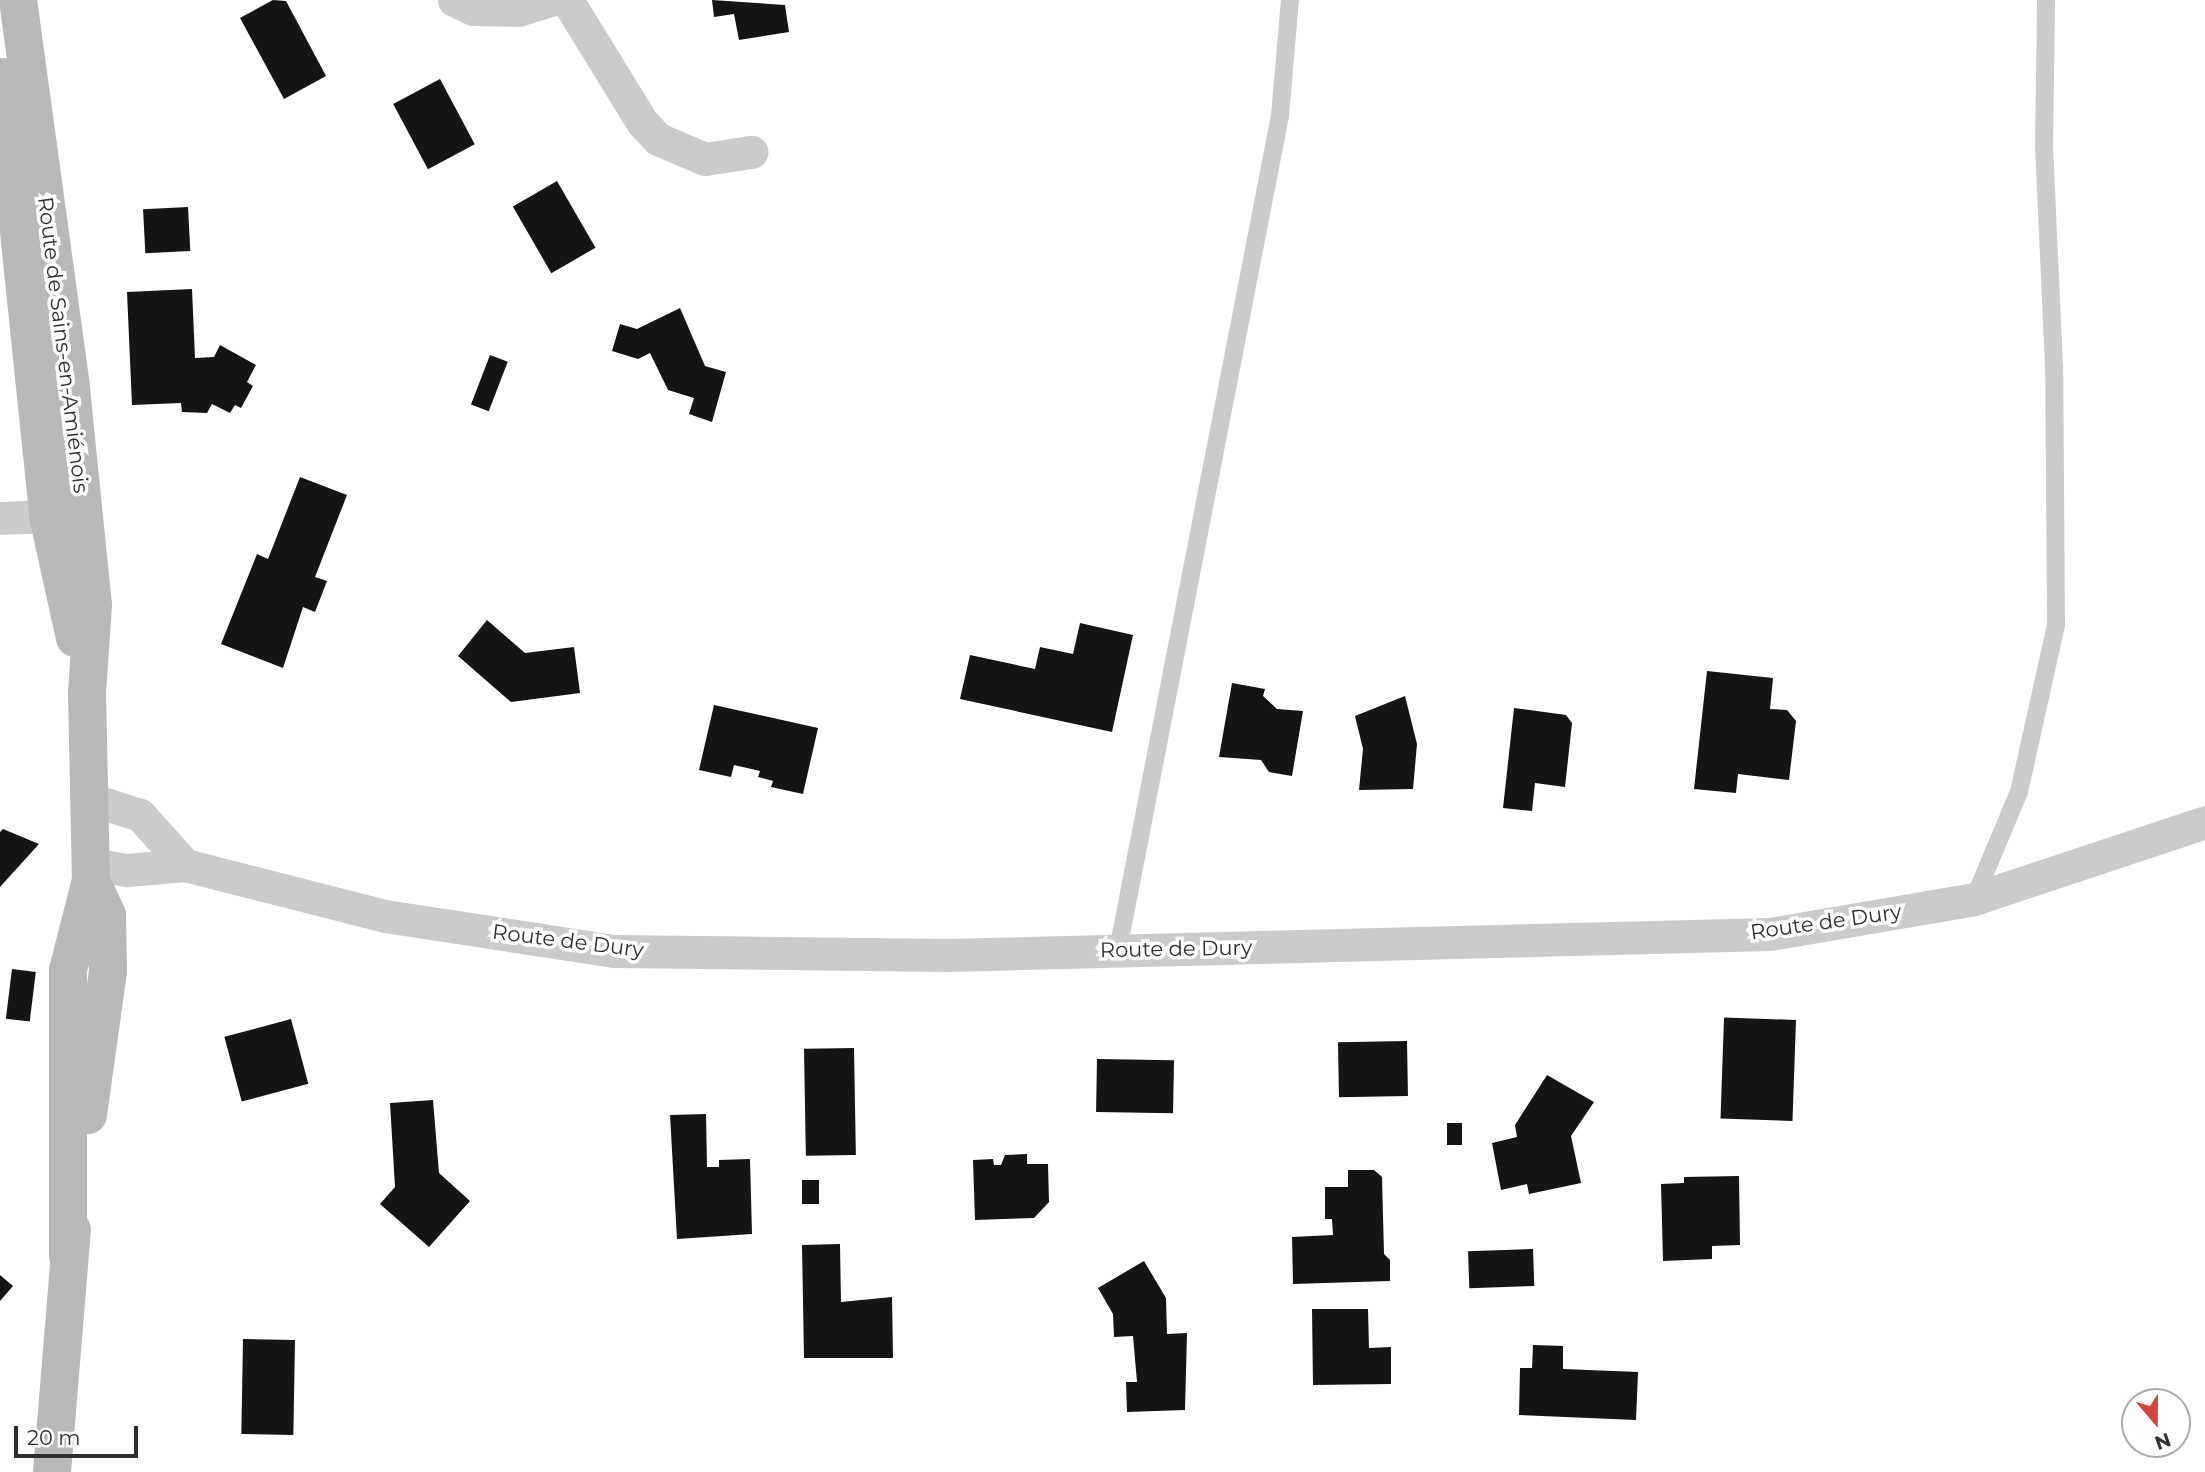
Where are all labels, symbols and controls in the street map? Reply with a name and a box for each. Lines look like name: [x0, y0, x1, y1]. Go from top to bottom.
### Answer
street label: Route de Sains-en-Amiénois: [32, 195, 94, 495]
street label: Route de Dury: [1749, 899, 1903, 945]
street label: Route de Dury: [491, 919, 645, 963]
street label: Route de Dury: [1100, 935, 1252, 963]
north arrow: [2121, 1388, 2191, 1458]
scale bar: [18, 1412, 142, 1456]
text: 20 m: [27, 1425, 81, 1450]
text: N: [2152, 1428, 2174, 1455]

